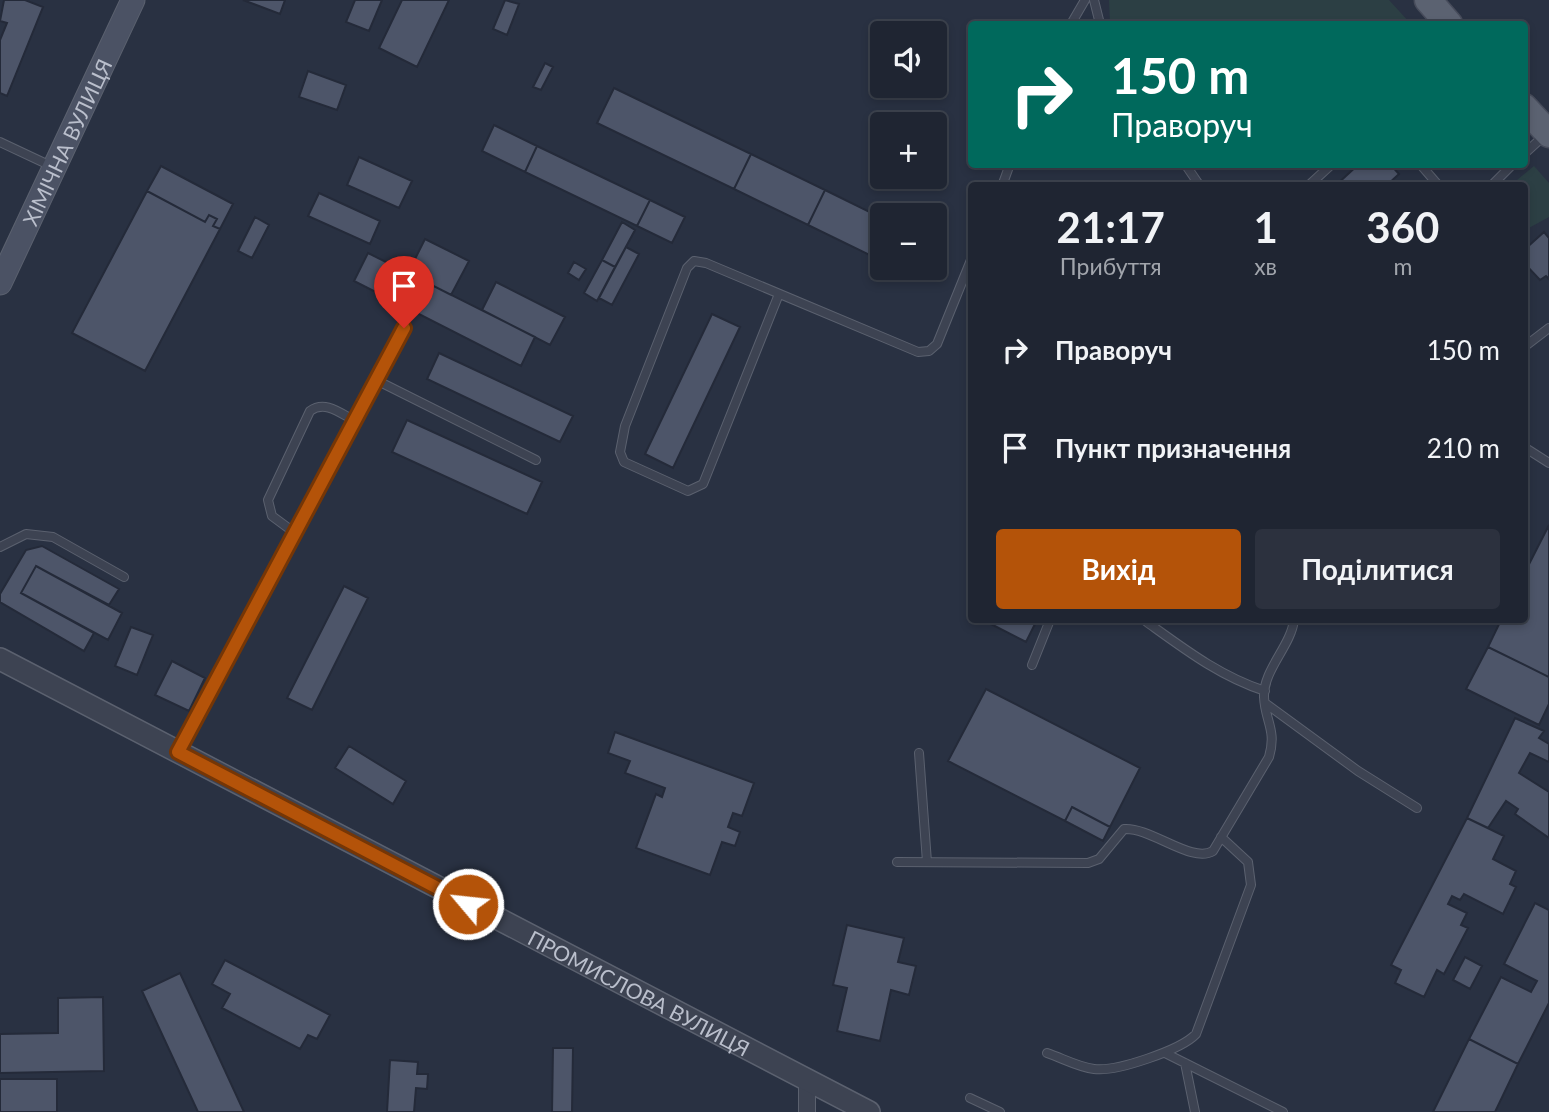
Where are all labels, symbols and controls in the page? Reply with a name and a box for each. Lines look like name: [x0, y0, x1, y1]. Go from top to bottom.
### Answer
map controls: [870, 21, 947, 280]
button: sound: [870, 21, 947, 98]
text: 150 m: [1111, 46, 1249, 104]
icon: right: [996, 49, 1087, 140]
street label: ХІМІЧНА ВУЛИЦЯ: [16, 54, 116, 229]
text: Праворуч: [1111, 105, 1253, 144]
button: +: [870, 112, 947, 189]
text: 21:17: [1057, 202, 1165, 252]
text: 1: [1253, 202, 1278, 252]
text: 360: [1366, 202, 1439, 252]
button: −: [870, 203, 947, 280]
text: Прибуття: [1060, 252, 1162, 280]
text: хв: [1254, 252, 1277, 280]
text: m: [1393, 252, 1412, 280]
pin: [374, 256, 434, 328]
icon: arrive: [385, 267, 423, 305]
icon: right: [996, 331, 1034, 369]
text: Праворуч: [1055, 334, 1172, 366]
text: 150 m: [1427, 334, 1500, 366]
icon: arrive: [996, 429, 1034, 467]
text: Пункт призначення: [1055, 432, 1291, 464]
text: 210 m: [1427, 432, 1500, 464]
button: Вихід: [996, 529, 1241, 609]
button: Поділитися: [1255, 529, 1500, 609]
position arrow: [431, 867, 505, 941]
street label: ПРОМИСЛОВА ВУЛИЦЯ: [524, 924, 754, 1060]

